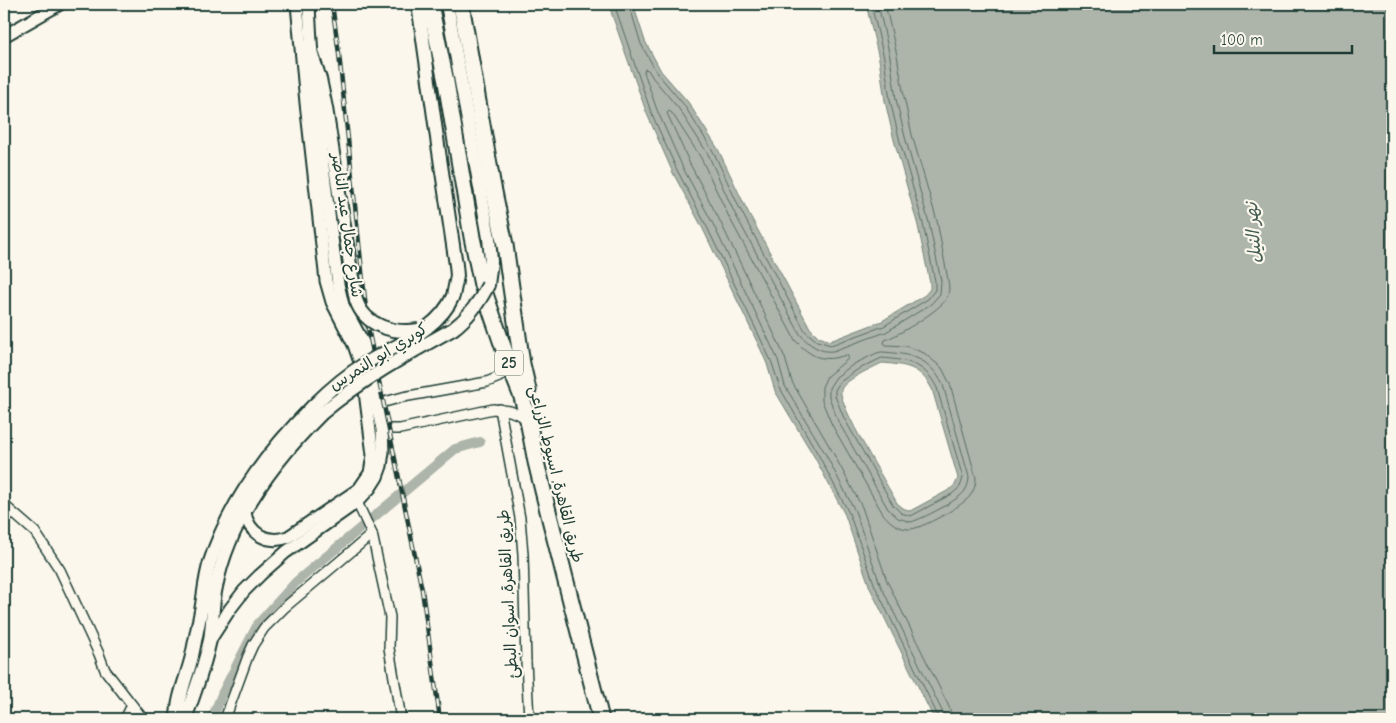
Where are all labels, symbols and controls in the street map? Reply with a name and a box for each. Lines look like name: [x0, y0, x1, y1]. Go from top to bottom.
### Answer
scale bar: [1214, 22, 1351, 54]
text: 100 m: [1221, 31, 1263, 49]
street label: شارع جمال عبد الناصر: [326, 150, 366, 299]
water label: نهر النيل: [1241, 199, 1266, 264]
street label: كوبري ابو النمرس: [326, 319, 432, 396]
road number: 25: [495, 350, 523, 376]
street label: طريق القاهرة, اسيوط الزراعى: [524, 384, 587, 565]
street label: طريق القاهرة, اسوان البطئ: [495, 509, 522, 679]

